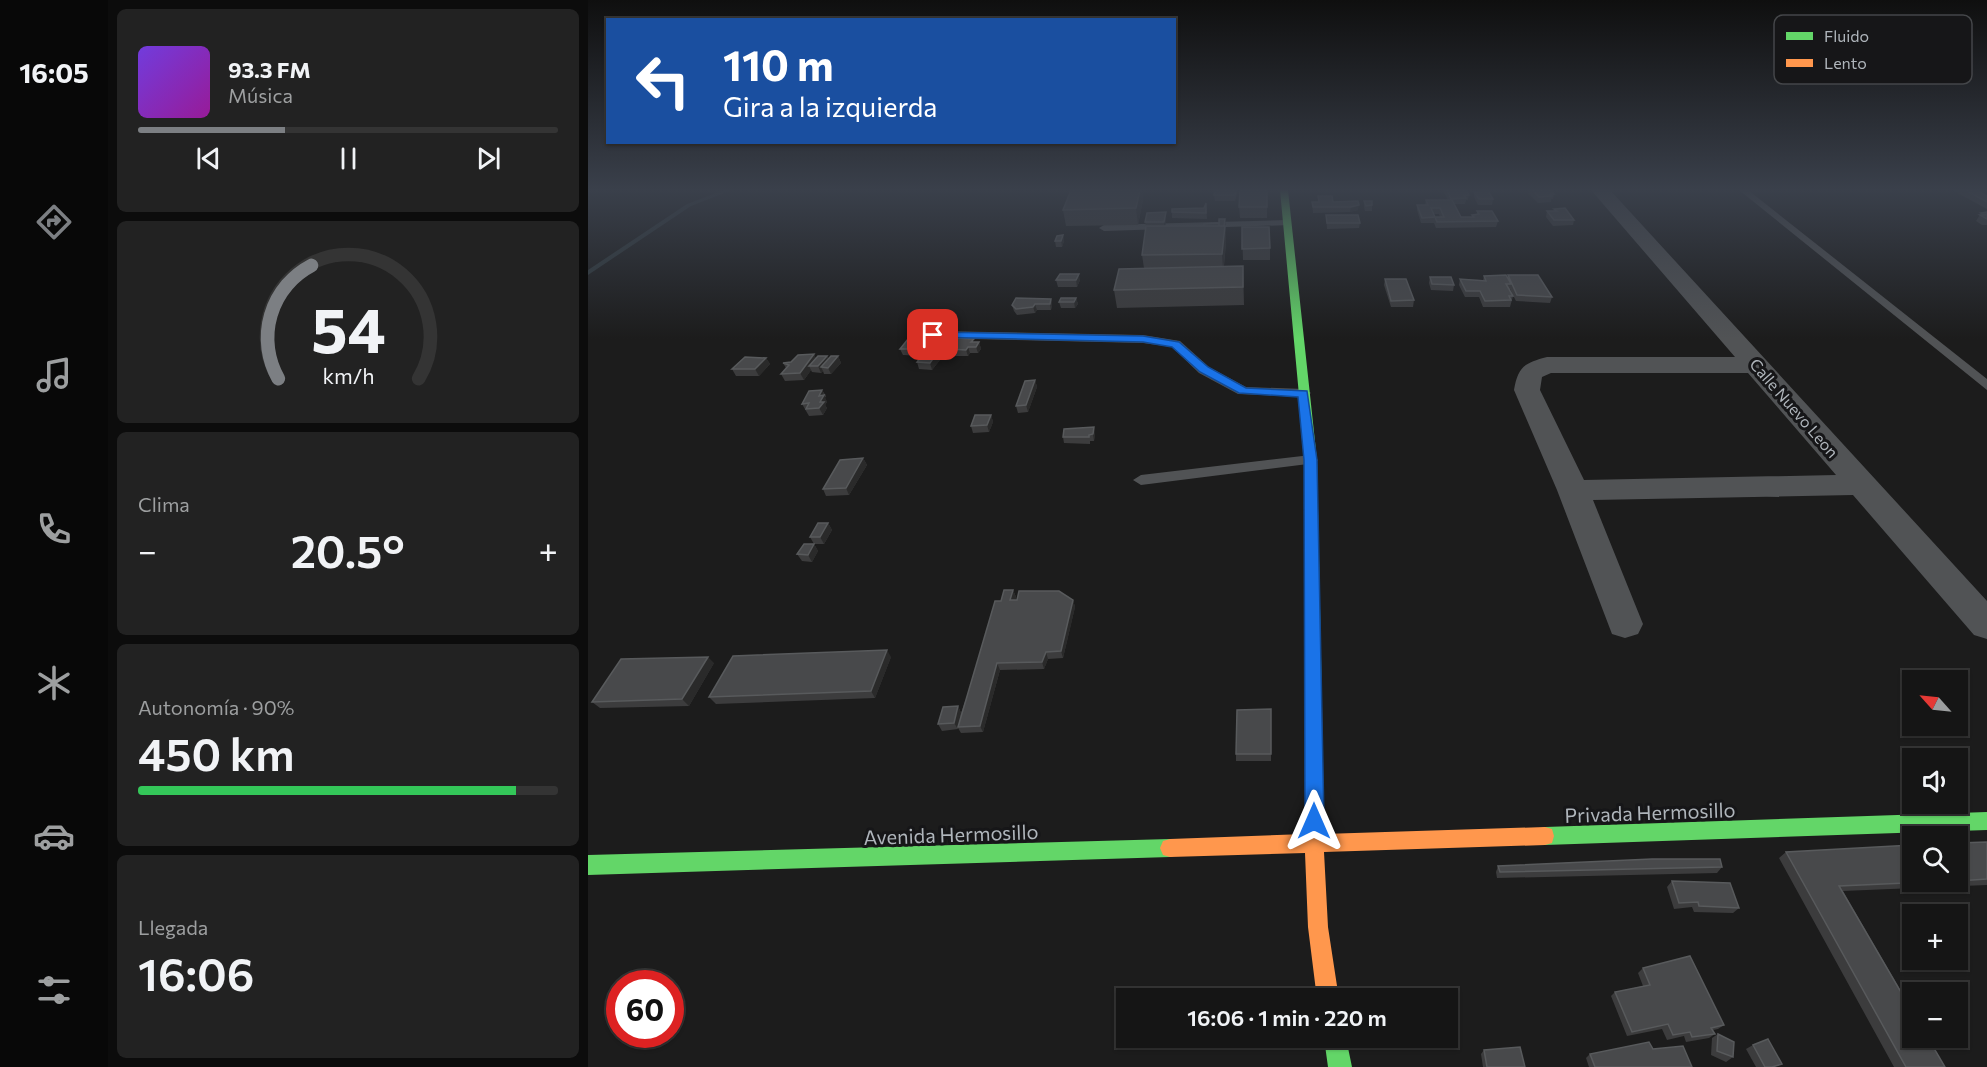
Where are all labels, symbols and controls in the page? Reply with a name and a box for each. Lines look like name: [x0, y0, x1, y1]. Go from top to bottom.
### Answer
legend: [1774, 15, 1972, 84]
text: Fluido: [1824, 26, 1869, 45]
text: 110 m: [723, 38, 834, 90]
icon: left: [624, 42, 702, 120]
text: Lento: [1824, 53, 1867, 72]
text: 16:05: [19, 56, 89, 89]
text: 93.3 FM: [228, 56, 311, 83]
text: Música: [228, 83, 293, 107]
text: Gira a la izquierda: [723, 90, 937, 123]
icon: previous: [192, 142, 225, 175]
icon: pause: [332, 142, 365, 175]
icon: next: [472, 142, 505, 175]
icon: directions: [33, 201, 75, 243]
text: 54: [311, 290, 385, 366]
pin: [907, 309, 958, 360]
icon: arrive: [916, 318, 949, 351]
icon: music: [33, 354, 75, 396]
street label: Calle Nuevo Leon: [1746, 354, 1843, 461]
text: km/h: [322, 362, 374, 388]
text: Clima: [138, 492, 190, 516]
icon: phone: [33, 508, 75, 550]
text: 20.5°: [291, 522, 405, 577]
text: −: [138, 529, 157, 570]
text: +: [539, 529, 558, 570]
icon: climate: [33, 662, 75, 704]
north arrow: [1902, 670, 1968, 736]
map controls: [1902, 670, 1968, 1048]
text: Autonomía · 90%: [138, 695, 294, 719]
text: 450 km: [138, 725, 294, 780]
button: sound: [1902, 748, 1968, 814]
position arrow: [1282, 789, 1346, 853]
street label: Privada Hermosillo: [1564, 797, 1736, 827]
icon: car: [33, 815, 75, 857]
street label: Avenida Hermosillo: [863, 819, 1039, 849]
button: search: [1902, 826, 1968, 892]
button: +: [1902, 904, 1968, 970]
text: Llegada: [138, 915, 208, 939]
text: 16:06: [138, 945, 254, 1000]
icon: filters: [33, 969, 75, 1011]
speed limit sign: 60: [606, 970, 684, 1048]
button: −: [1902, 982, 1968, 1048]
text: 16:06 · 1 min · 220 m: [1187, 1004, 1387, 1031]

